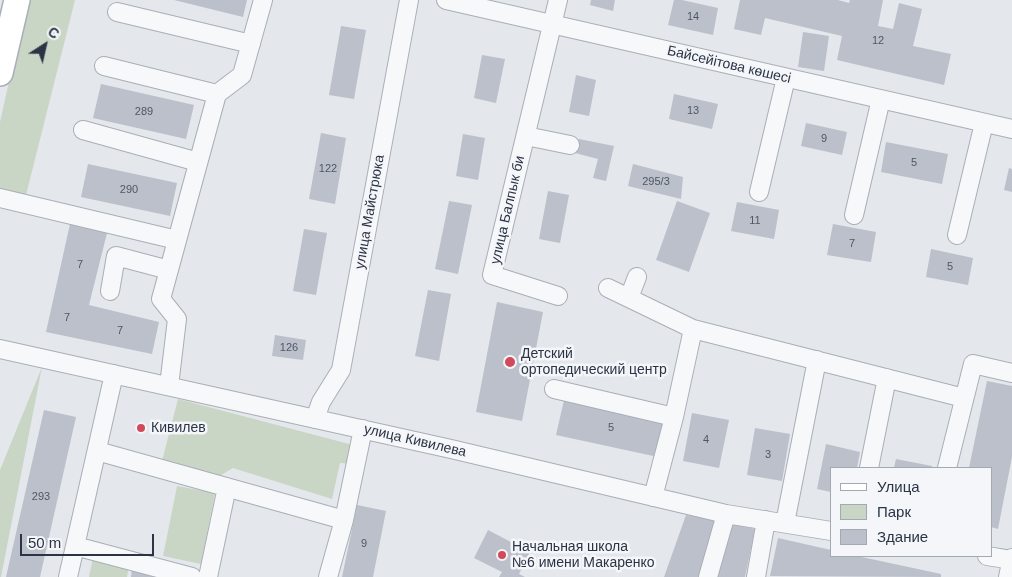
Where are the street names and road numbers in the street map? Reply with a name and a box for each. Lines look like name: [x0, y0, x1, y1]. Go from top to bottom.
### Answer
street label: Байсейітова көшесі: [665, 43, 793, 87]
street label: улица Майстрюка: [352, 154, 388, 270]
street label: улица Балпык би: [487, 154, 529, 266]
street label: улица Кивилева: [362, 421, 468, 461]

